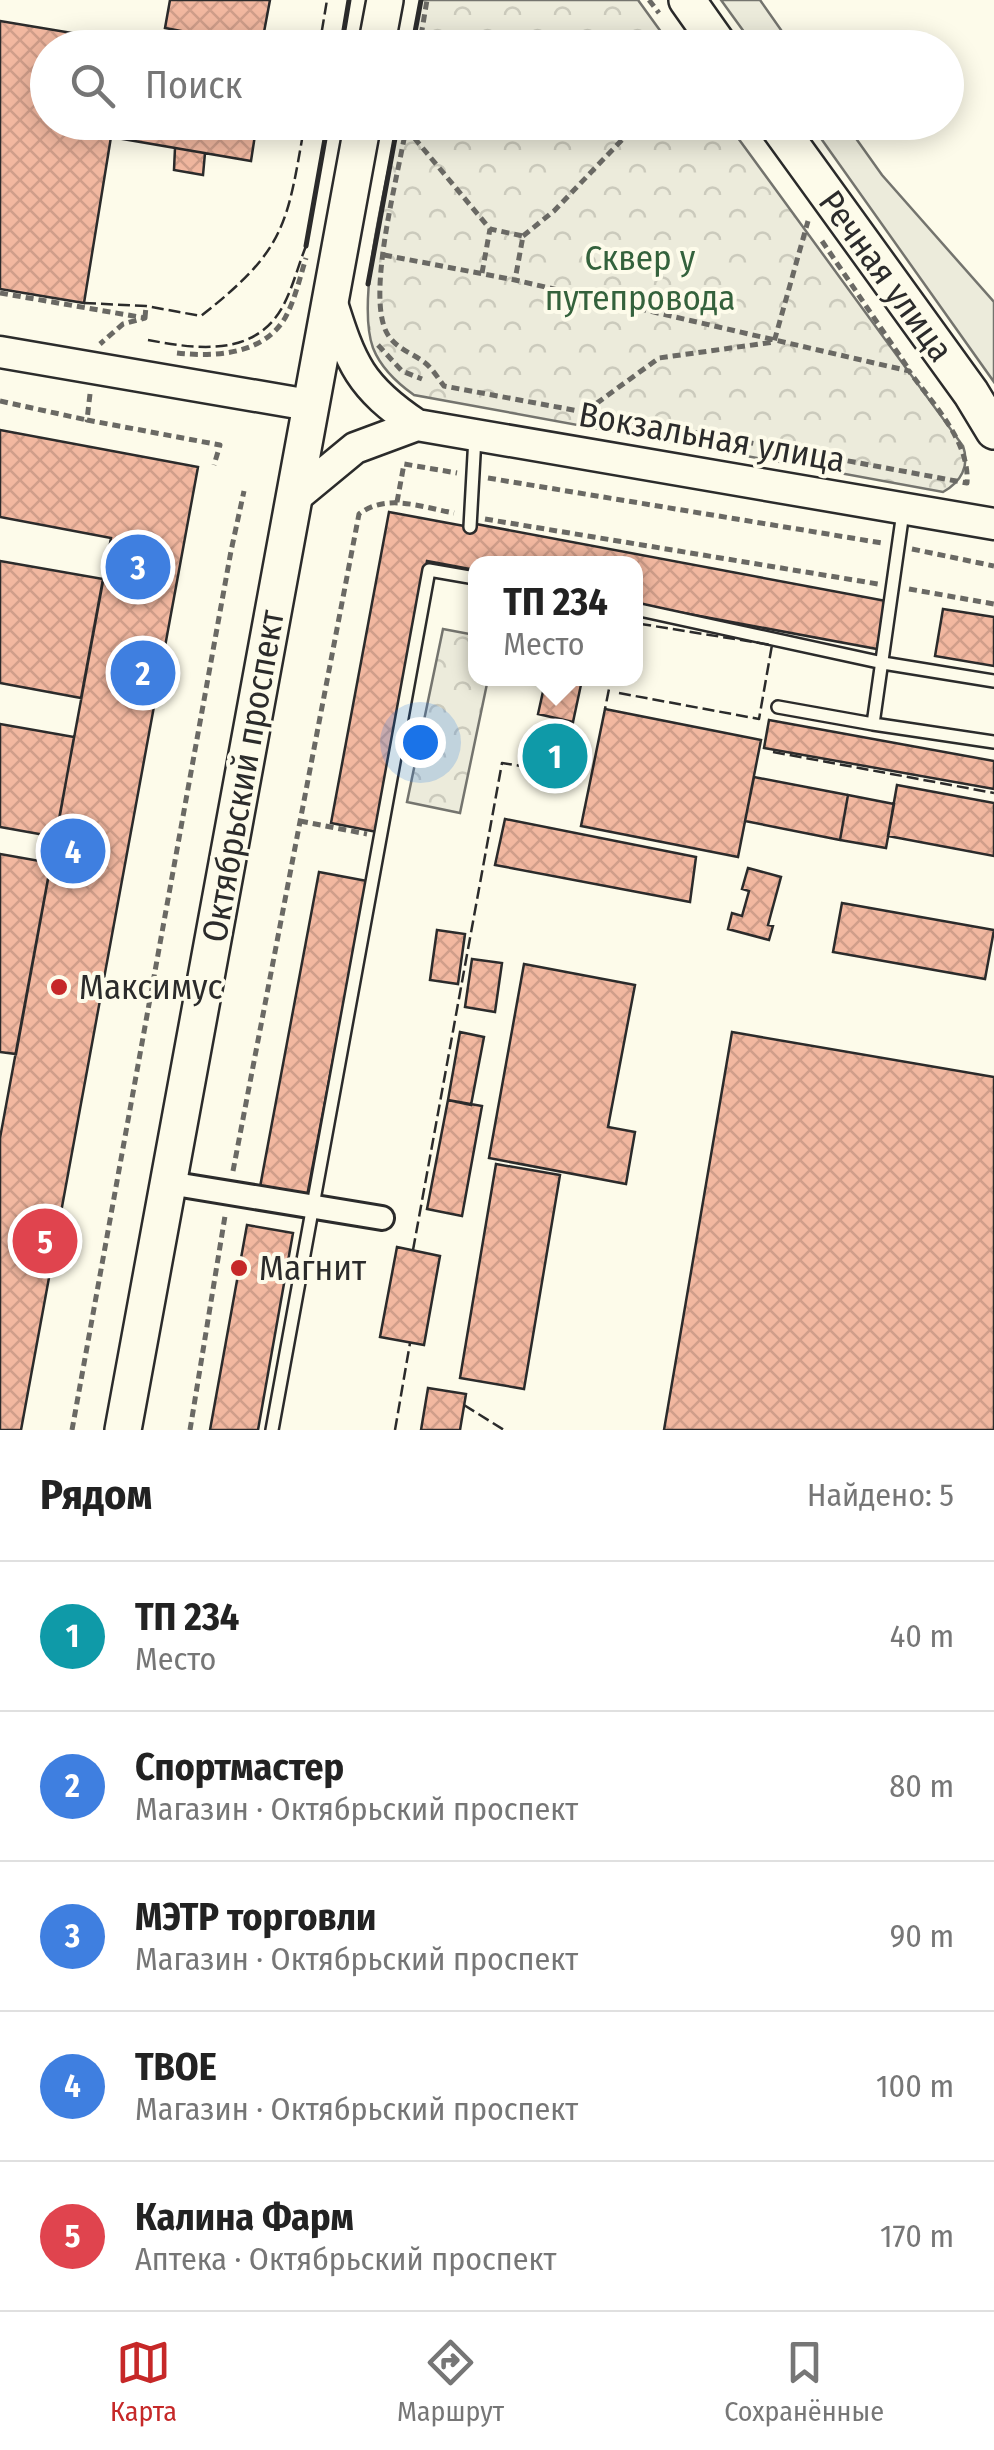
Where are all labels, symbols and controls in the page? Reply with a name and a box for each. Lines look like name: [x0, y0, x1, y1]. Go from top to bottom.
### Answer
search box: [30, 30, 964, 140]
icon: search: [65, 58, 120, 113]
text: Поиск: [145, 62, 242, 108]
street label: Речная улица: [810, 182, 962, 370]
park label: Сквер у путепровода: [545, 237, 735, 319]
street label: Вокзальная улица: [576, 393, 848, 481]
pin: 3: [106, 530, 170, 604]
popup: [468, 556, 643, 686]
text: ТП 234: [503, 579, 608, 625]
street label: Октябрьский проспект: [193, 606, 293, 945]
text: Место: [503, 625, 585, 663]
pin: 2: [110, 636, 176, 710]
your location: [395, 717, 446, 768]
pin: 1: [522, 718, 588, 794]
pin: 4: [40, 814, 106, 888]
place label: Максимус: [79, 966, 223, 1008]
marker: Максимус: [48, 976, 70, 998]
pin: 5: [12, 1204, 78, 1278]
place label: Магнит: [259, 1247, 367, 1289]
marker: Магнит: [228, 1257, 250, 1279]
text: Рядом: [40, 1470, 152, 1520]
text: Найдено: 5: [807, 1476, 954, 1514]
text: ТП 234: [135, 1594, 239, 1640]
text: 1: [66, 1617, 79, 1655]
text: 40 m: [890, 1617, 954, 1655]
text: Место: [135, 1640, 216, 1678]
text: Спортмастер: [135, 1744, 344, 1790]
text: 2: [65, 1767, 80, 1805]
text: 80 m: [889, 1767, 954, 1805]
text: Магазин · Октябрьский проспект: [135, 1790, 578, 1828]
text: МЭТР торговли: [135, 1894, 376, 1940]
text: 3: [65, 1917, 80, 1955]
text: 90 m: [890, 1917, 954, 1955]
text: Магазин · Октябрьский проспект: [135, 1940, 578, 1978]
text: ТВОЕ: [135, 2044, 217, 2090]
text: 4: [64, 2067, 81, 2105]
text: 100 m: [876, 2067, 954, 2105]
text: Магазин · Октябрьский проспект: [135, 2090, 578, 2128]
text: Калина Фарм: [135, 2194, 354, 2240]
text: 5: [65, 2217, 80, 2255]
text: 170 m: [880, 2217, 954, 2255]
text: Аптека · Октябрьский проспект: [135, 2240, 556, 2278]
tab: Карта: [110, 2335, 177, 2428]
tab: Маршрут: [397, 2335, 504, 2428]
tab: Сохранённые: [724, 2335, 884, 2428]

